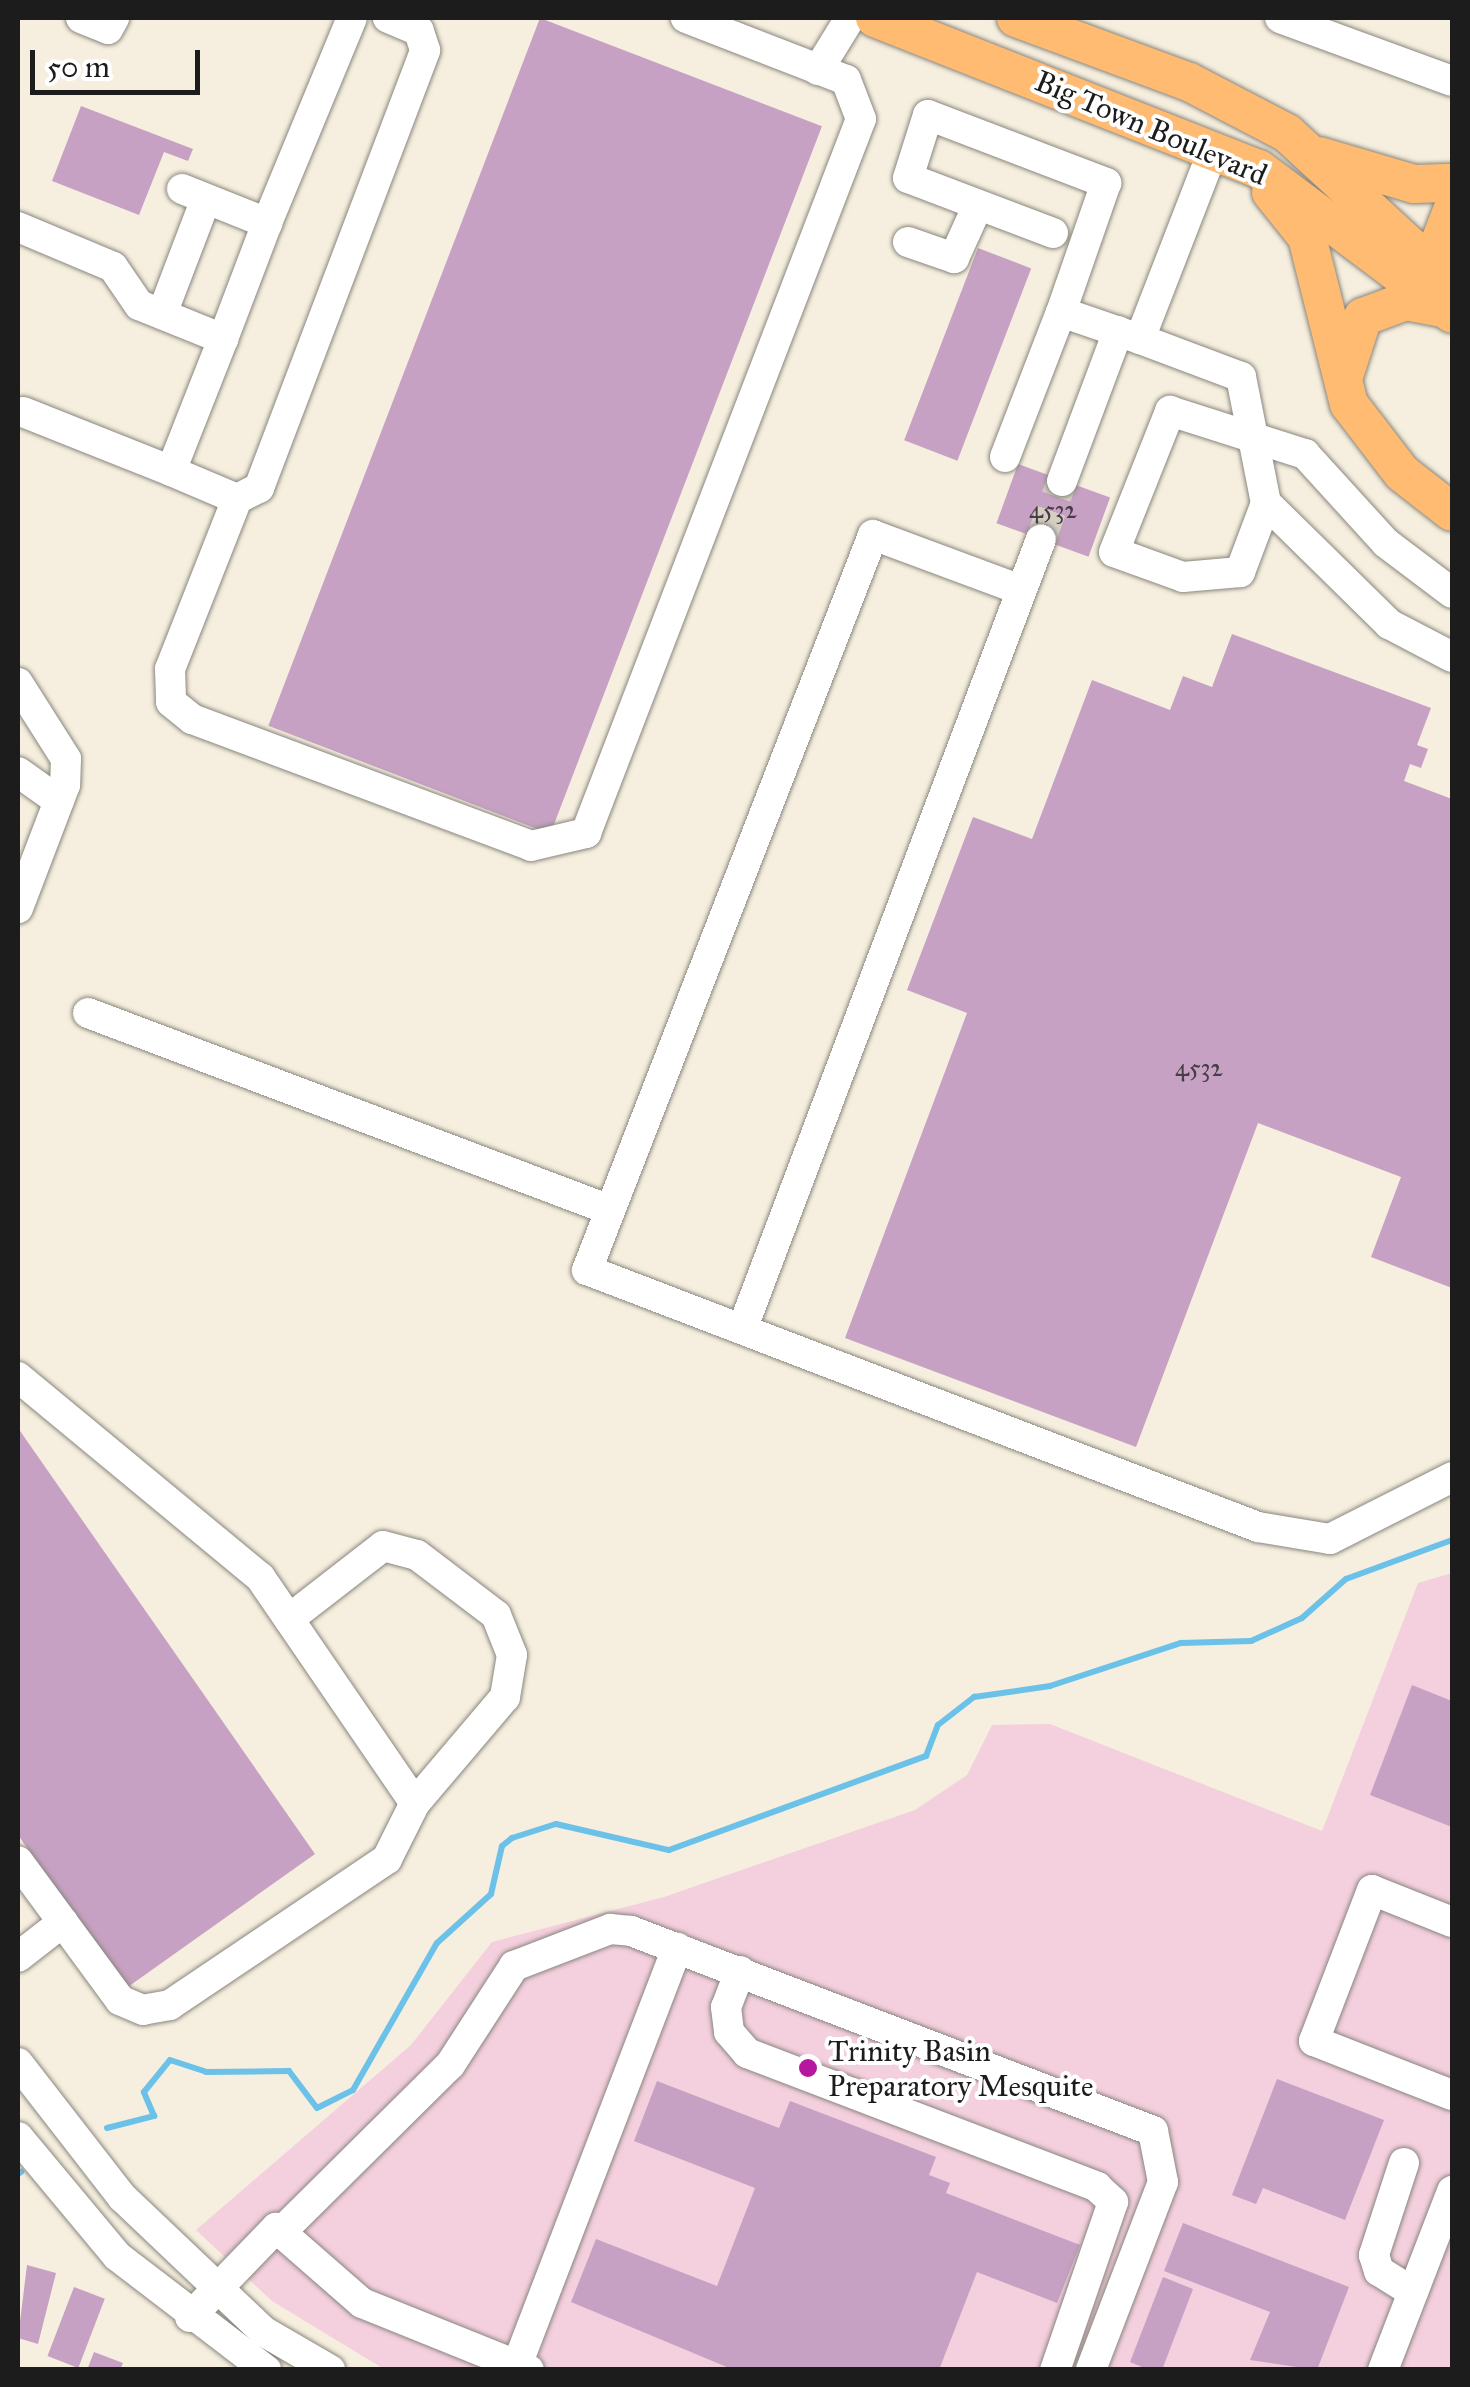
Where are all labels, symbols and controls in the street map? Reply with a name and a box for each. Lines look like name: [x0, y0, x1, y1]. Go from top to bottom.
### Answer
scale bar: [35, 30, 205, 92]
text: 50 m: [47, 49, 110, 85]
street label: Big Town Boulevard: [1029, 63, 1273, 193]
house number: 4532: [1029, 495, 1077, 525]
house number: 4532: [1175, 1053, 1223, 1083]
place label: Trinity Basin Preparatory Mesquite: [828, 2033, 1093, 2104]
marker: Trinity Basin Preparatory Mesquite: [797, 2057, 819, 2079]

